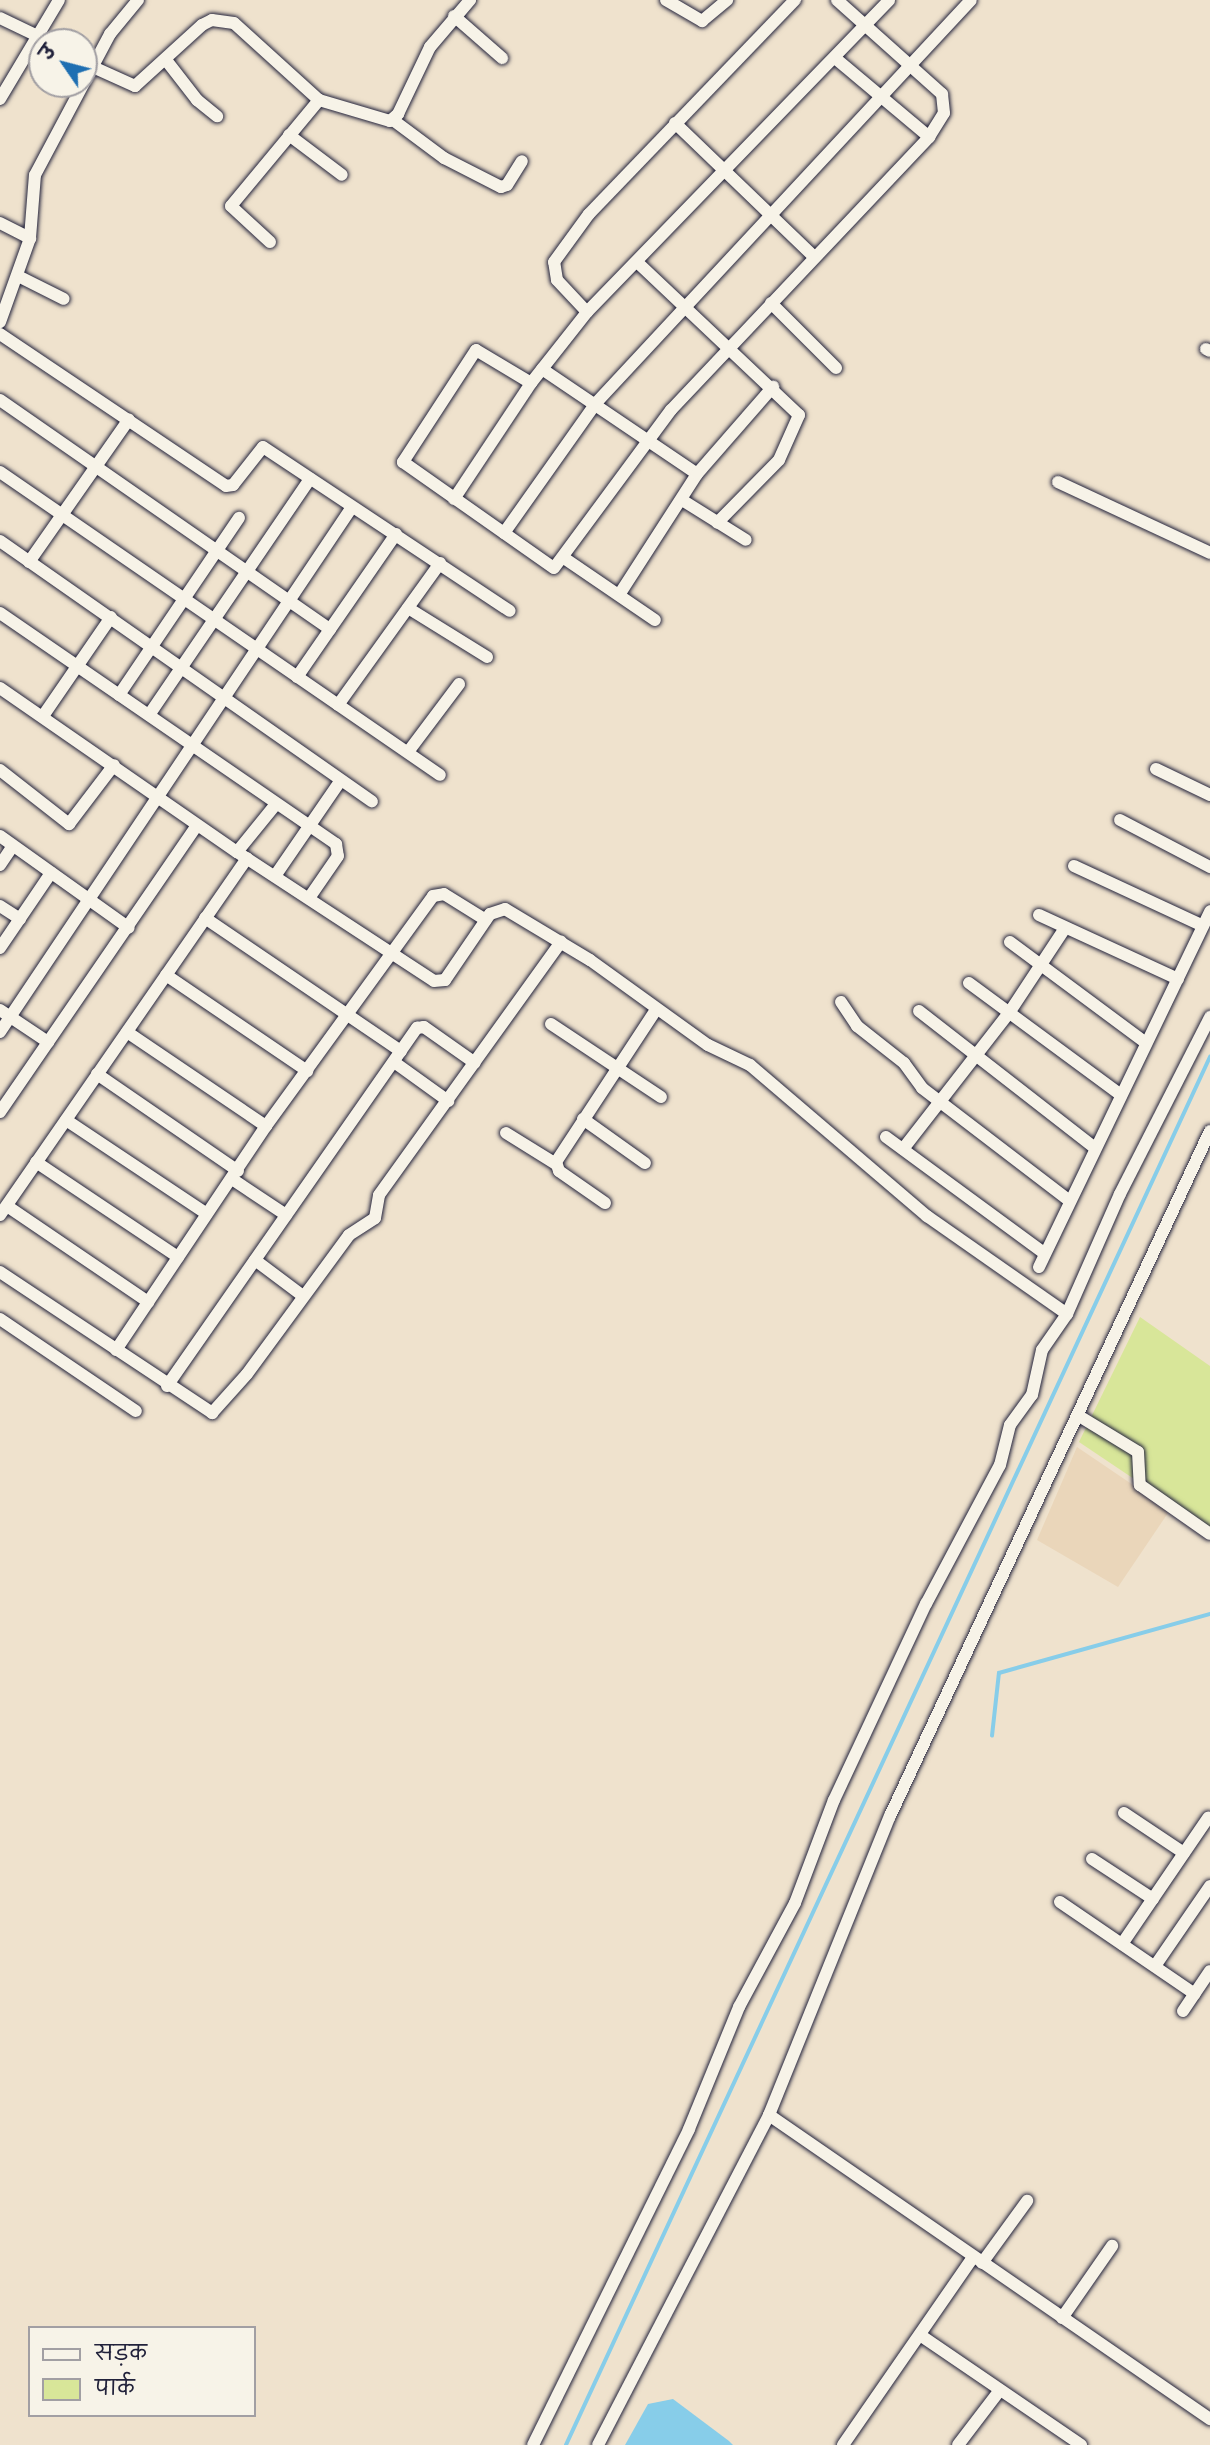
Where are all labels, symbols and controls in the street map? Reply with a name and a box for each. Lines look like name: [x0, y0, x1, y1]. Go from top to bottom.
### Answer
north arrow: [28, 28, 98, 98]
text: उ: [33, 39, 61, 64]
legend: [28, 2326, 256, 2417]
text: सड़क: [95, 2338, 147, 2365]
text: पार्क: [95, 2373, 135, 2400]

